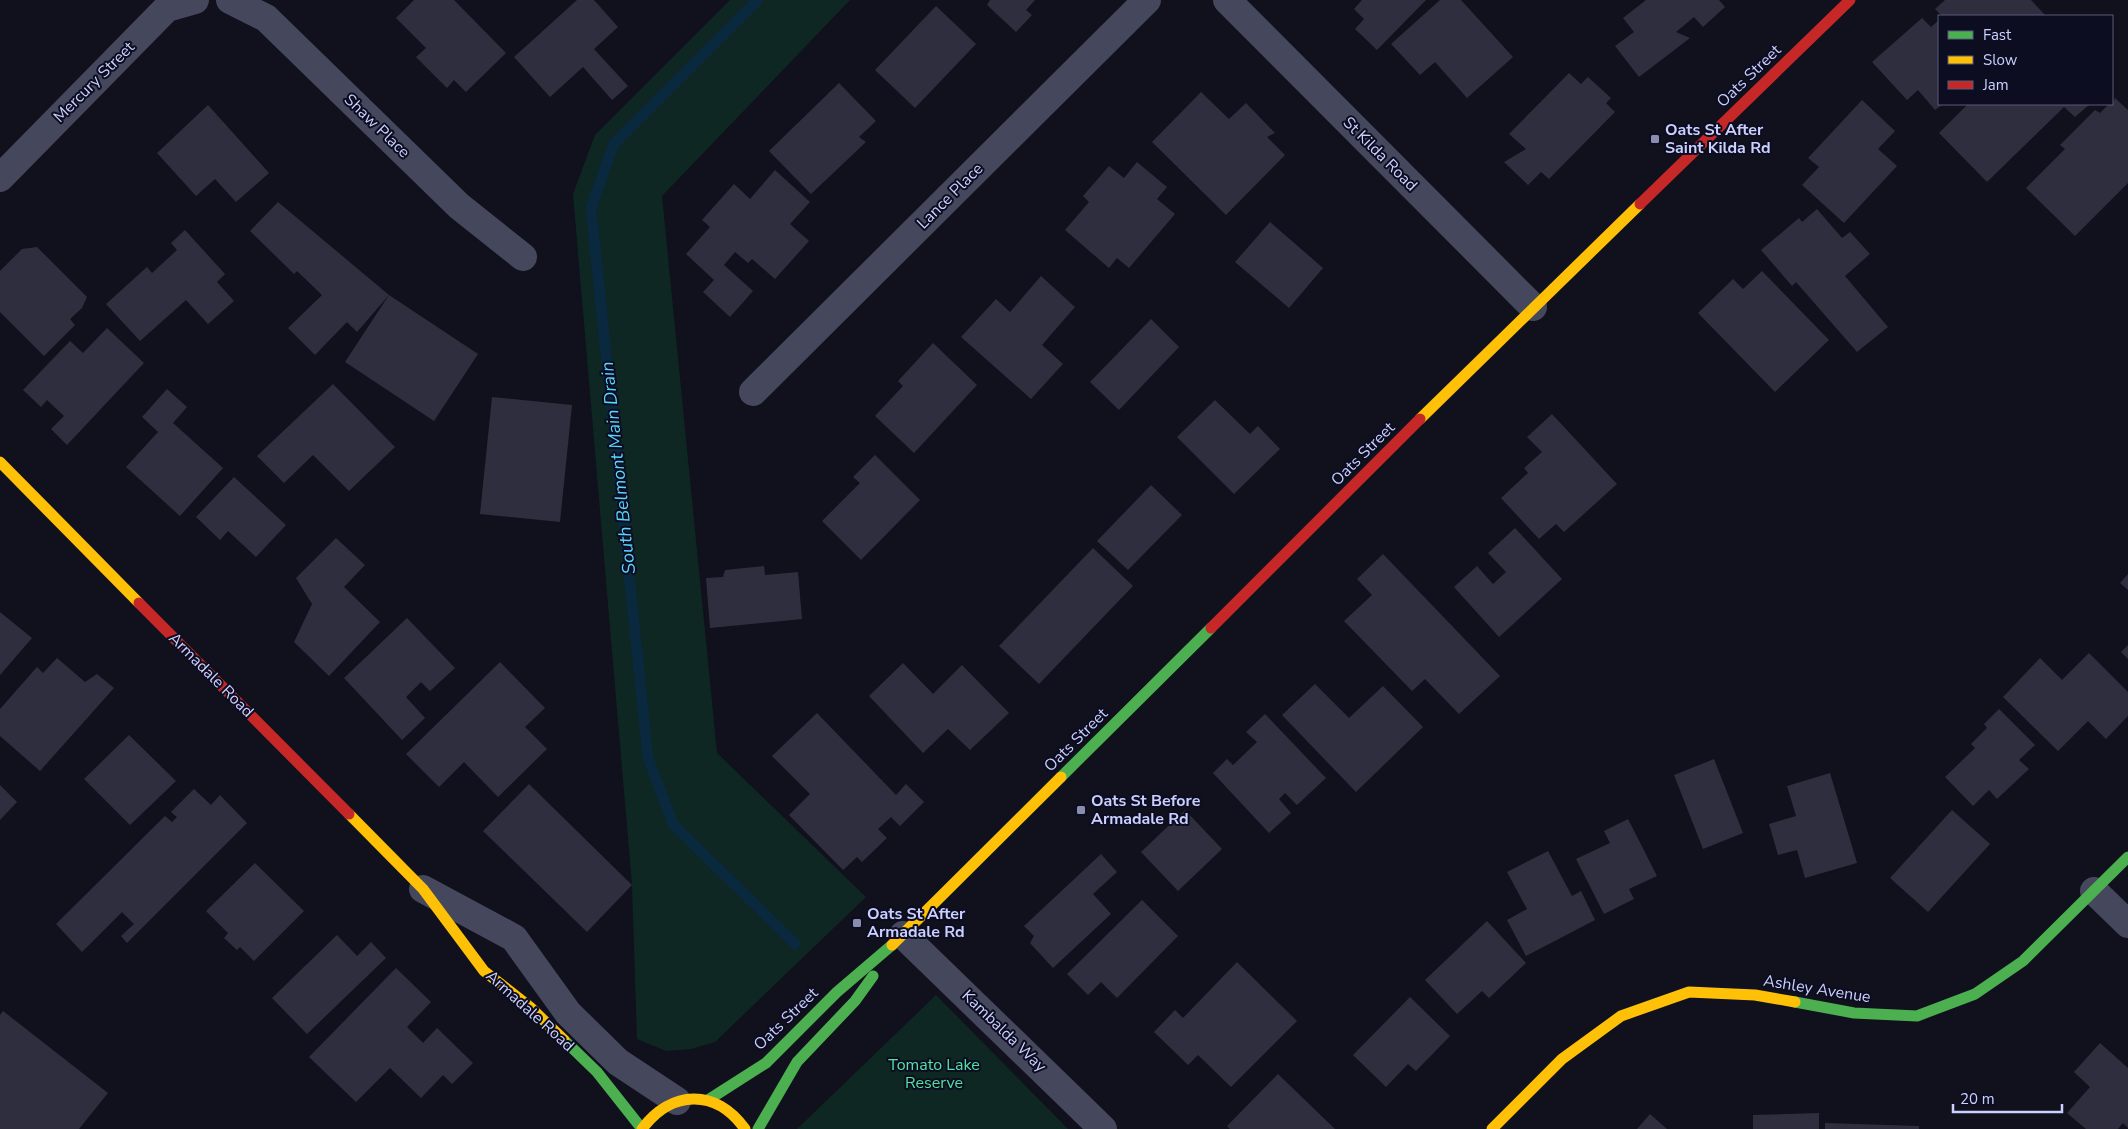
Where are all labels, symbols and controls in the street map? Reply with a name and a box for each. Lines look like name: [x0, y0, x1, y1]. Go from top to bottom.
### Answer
legend: [1938, 15, 2113, 105]
text: Fast: [1983, 25, 2012, 45]
street label: Mercury Street: [49, 36, 140, 127]
street label: Oats Street: [1712, 39, 1786, 112]
text: Slow: [1983, 50, 2018, 70]
text: Jam: [1982, 75, 2009, 95]
street label: Shaw Place: [339, 89, 415, 163]
street label: St Kilda Road: [1338, 112, 1422, 196]
place label: Oats St After Saint Kilda Rd: [1665, 119, 1771, 159]
marker: Oats St After Saint Kilda Rd: [1649, 133, 1661, 145]
street label: Lance Place: [912, 158, 988, 234]
water label: South Belmont Main Drain: [595, 361, 641, 575]
street label: Oats Street: [1326, 417, 1400, 491]
street label: Armadale Road: [164, 628, 258, 722]
street label: Oats Street: [1039, 703, 1113, 777]
place label: Oats St Before Armadale Rd: [1091, 790, 1201, 830]
marker: Oats St Before Armadale Rd: [1075, 804, 1087, 816]
place label: Oats St After Armadale Rd: [867, 903, 966, 943]
marker: Oats St After Armadale Rd: [851, 917, 863, 929]
street label: Armadale Road: [481, 965, 579, 1057]
street label: Ashley Avenue: [1762, 970, 1872, 1008]
street label: Oats Street: [749, 982, 823, 1055]
street label: Kambalda Way: [957, 985, 1052, 1078]
park label: Tomato Lake Reserve: [888, 1054, 980, 1094]
scale bar: [1953, 1082, 2062, 1114]
text: 20 m: [1960, 1089, 1995, 1109]

